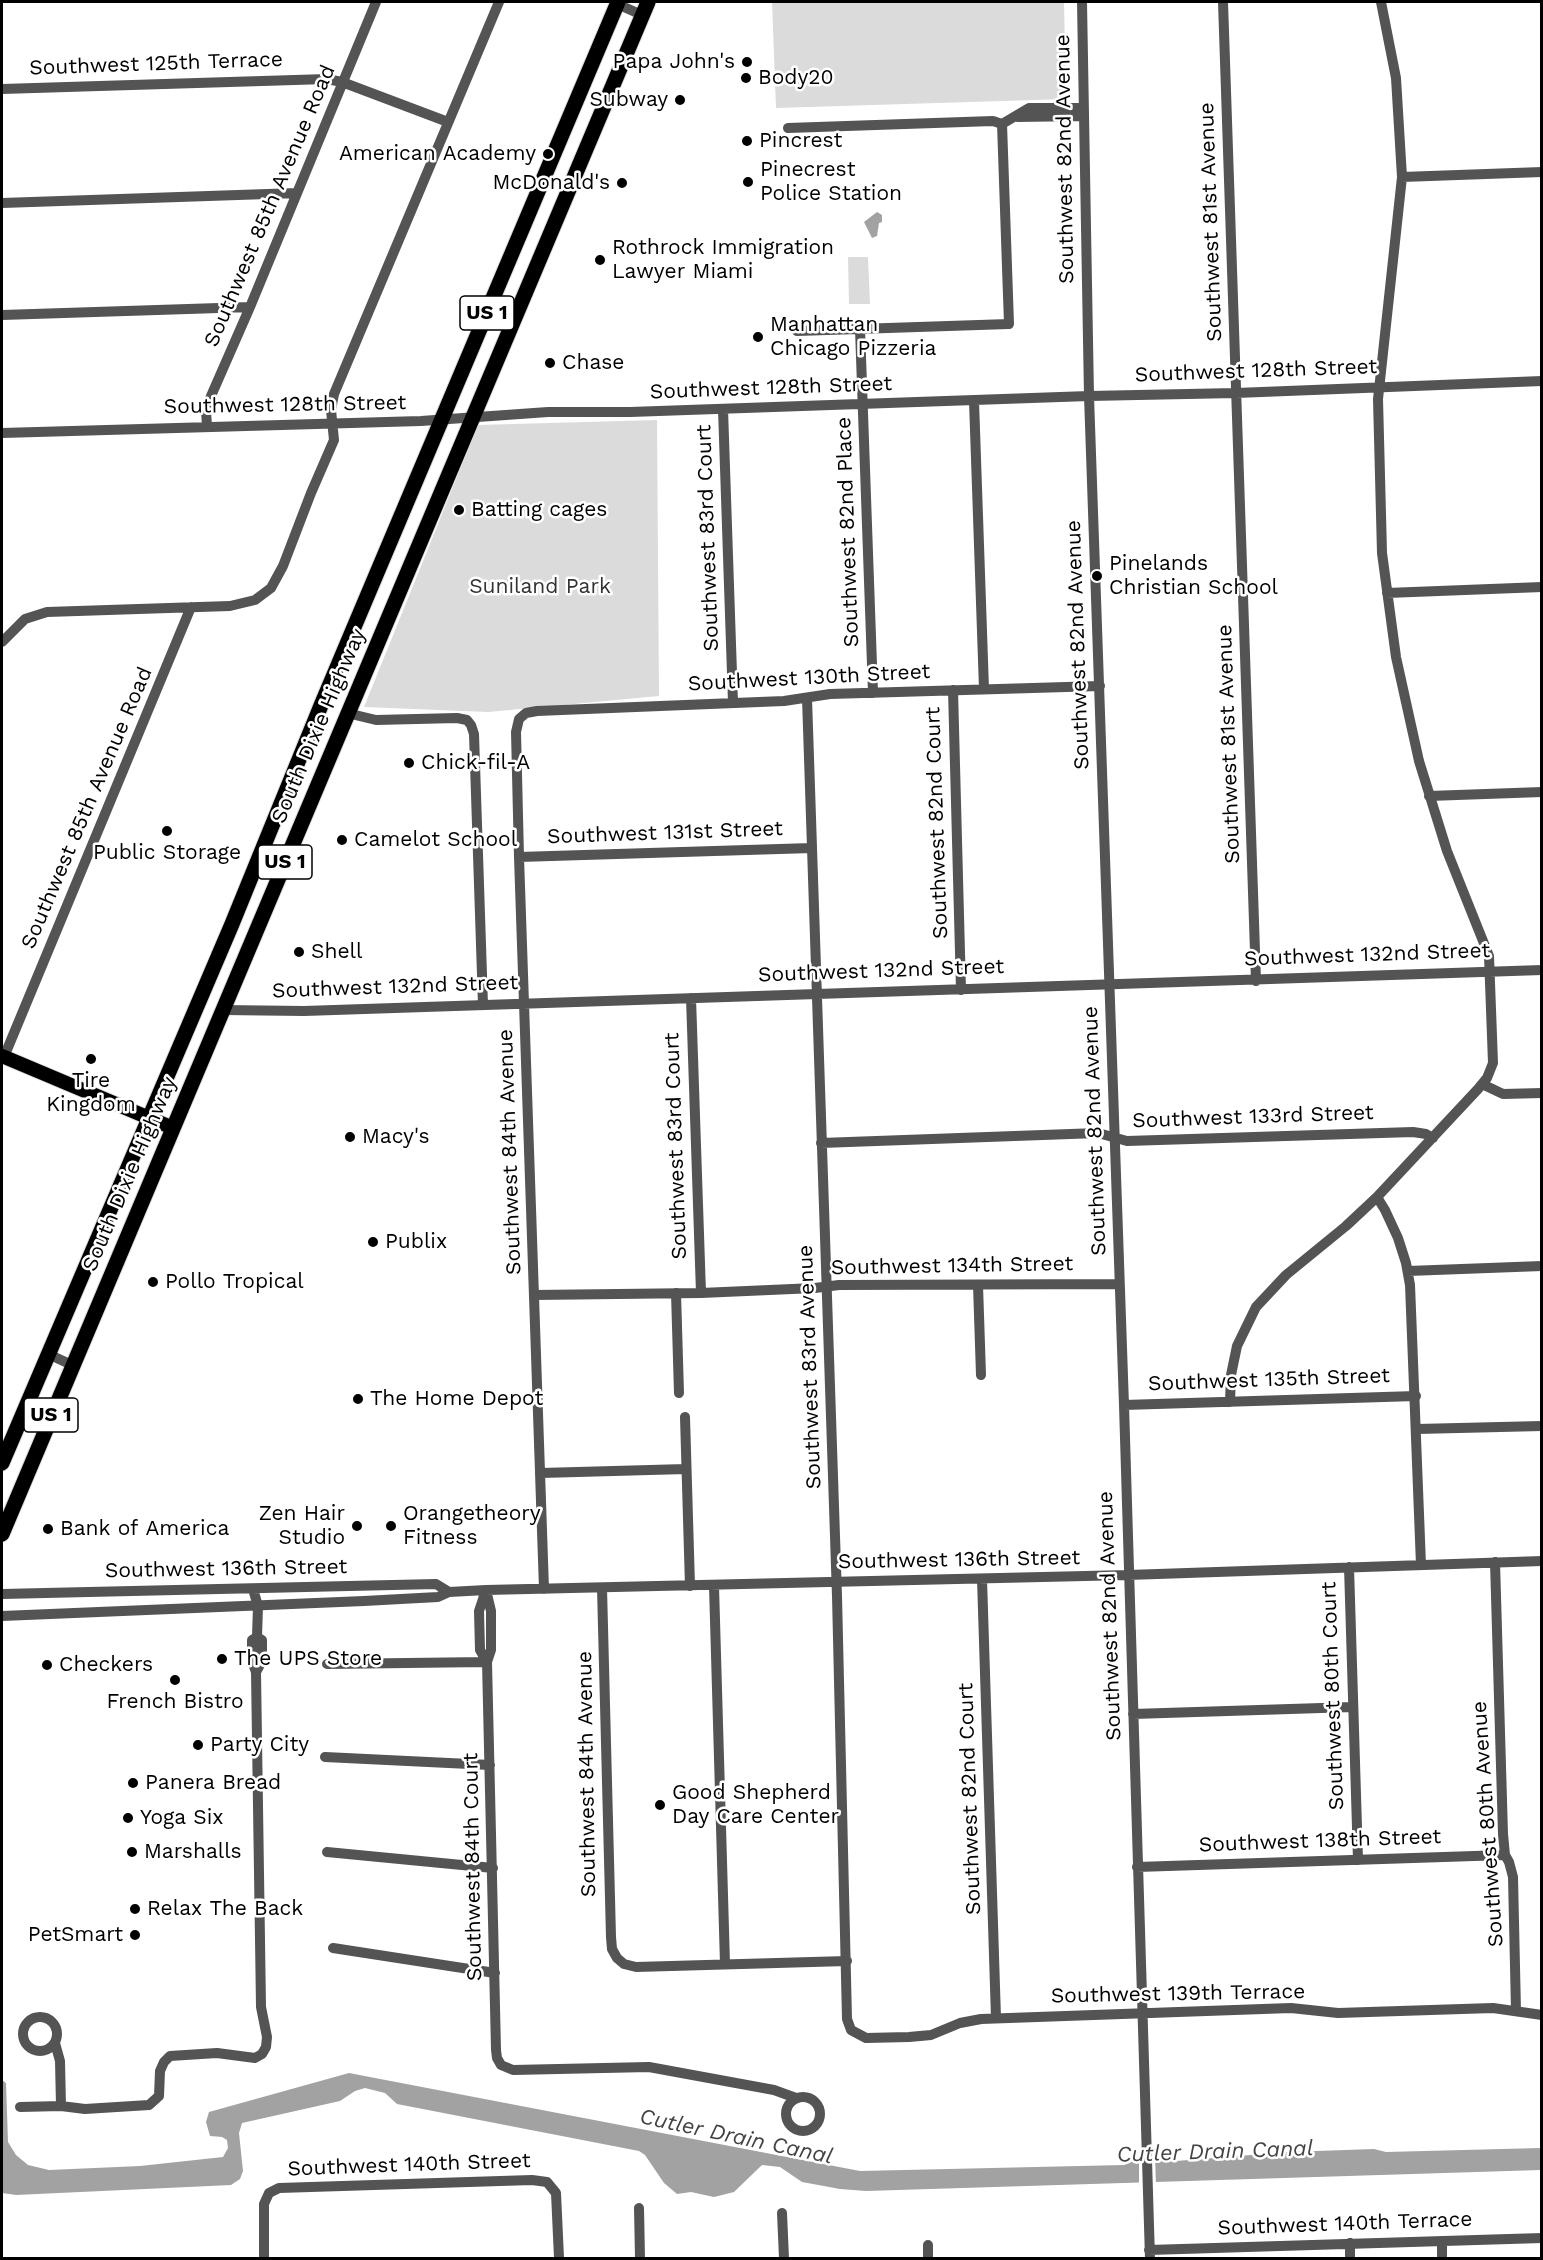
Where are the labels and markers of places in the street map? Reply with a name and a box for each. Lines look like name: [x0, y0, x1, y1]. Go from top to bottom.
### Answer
place label: Papa John's: [613, 49, 735, 75]
marker: Papa John's: [740, 55, 754, 69]
place label: Body20: [758, 65, 834, 91]
marker: Body20: [739, 71, 753, 85]
place label: Subway: [589, 87, 668, 113]
marker: Subway: [673, 93, 687, 107]
place label: Pincrest: [759, 128, 842, 154]
marker: Pincrest: [740, 134, 754, 148]
place label: American Academy: [339, 141, 536, 167]
marker: American Academy: [541, 147, 555, 161]
place label: Pinecrest Police Station: [760, 157, 902, 207]
place label: McDonald's: [493, 170, 610, 196]
marker: Pinecrest Police Station: [741, 175, 755, 189]
marker: McDonald's: [615, 176, 629, 190]
place label: Rothrock Immigration Lawyer Miami: [612, 235, 834, 285]
marker: Rothrock Immigration Lawyer Miami: [593, 253, 607, 267]
place label: Manhattan Chicago Pizzeria: [770, 312, 936, 362]
marker: Manhattan Chicago Pizzeria: [751, 330, 765, 344]
place label: Chase: [562, 350, 624, 376]
marker: Chase: [543, 356, 557, 370]
place label: Batting cages: [471, 497, 607, 523]
marker: Batting cages: [452, 503, 466, 517]
place label: Pinelands Christian School: [1109, 551, 1278, 601]
marker: Pinelands Christian School: [1090, 569, 1104, 583]
place label: Chick-fil-A: [421, 750, 530, 776]
marker: Chick-fil-A: [402, 756, 416, 770]
marker: Public Storage: [160, 824, 174, 838]
place label: Camelot School: [354, 827, 517, 853]
marker: Camelot School: [335, 833, 349, 847]
place label: Public Storage: [93, 840, 241, 866]
place label: Shell: [311, 939, 362, 965]
marker: Shell: [292, 945, 306, 959]
marker: Tire Kingdom: [84, 1052, 98, 1066]
place label: Tire Kingdom: [46, 1068, 136, 1118]
place label: Macy's: [362, 1124, 430, 1150]
marker: Macy's: [343, 1130, 357, 1144]
place label: Publix: [385, 1229, 447, 1255]
marker: Publix: [366, 1235, 380, 1249]
place label: Pollo Tropical: [165, 1269, 304, 1295]
marker: Pollo Tropical: [146, 1275, 160, 1289]
place label: The Home Depot: [370, 1386, 543, 1412]
marker: The Home Depot: [351, 1392, 365, 1406]
place label: Zen Hair Studio: [259, 1501, 345, 1551]
place label: Orangetheory Fitness: [403, 1501, 541, 1551]
place label: Bank of America: [60, 1516, 229, 1542]
marker: Zen Hair Studio: [350, 1519, 364, 1533]
marker: Orangetheory Fitness: [384, 1519, 398, 1533]
marker: Bank of America: [41, 1522, 55, 1536]
place label: The UPS Store: [234, 1646, 382, 1672]
place label: Checkers: [59, 1652, 153, 1678]
marker: The UPS Store: [215, 1652, 229, 1666]
marker: Checkers: [40, 1658, 54, 1672]
marker: French Bistro: [168, 1673, 182, 1687]
place label: French Bistro: [106, 1689, 244, 1715]
place label: Party City: [210, 1732, 309, 1758]
marker: Party City: [191, 1738, 205, 1752]
place label: Panera Bread: [145, 1770, 281, 1796]
marker: Panera Bread: [126, 1776, 140, 1790]
place label: Good Shepherd Day Care Center: [672, 1780, 839, 1830]
marker: Good Shepherd Day Care Center: [653, 1798, 667, 1812]
place label: Yoga Six: [140, 1805, 223, 1831]
marker: Yoga Six: [121, 1811, 135, 1825]
place label: Marshalls: [144, 1839, 242, 1865]
marker: Marshalls: [125, 1845, 139, 1859]
place label: Relax The Back: [147, 1896, 303, 1922]
marker: Relax The Back: [128, 1902, 142, 1916]
place label: PetSmart: [28, 1922, 123, 1948]
marker: PetSmart: [128, 1928, 142, 1942]

